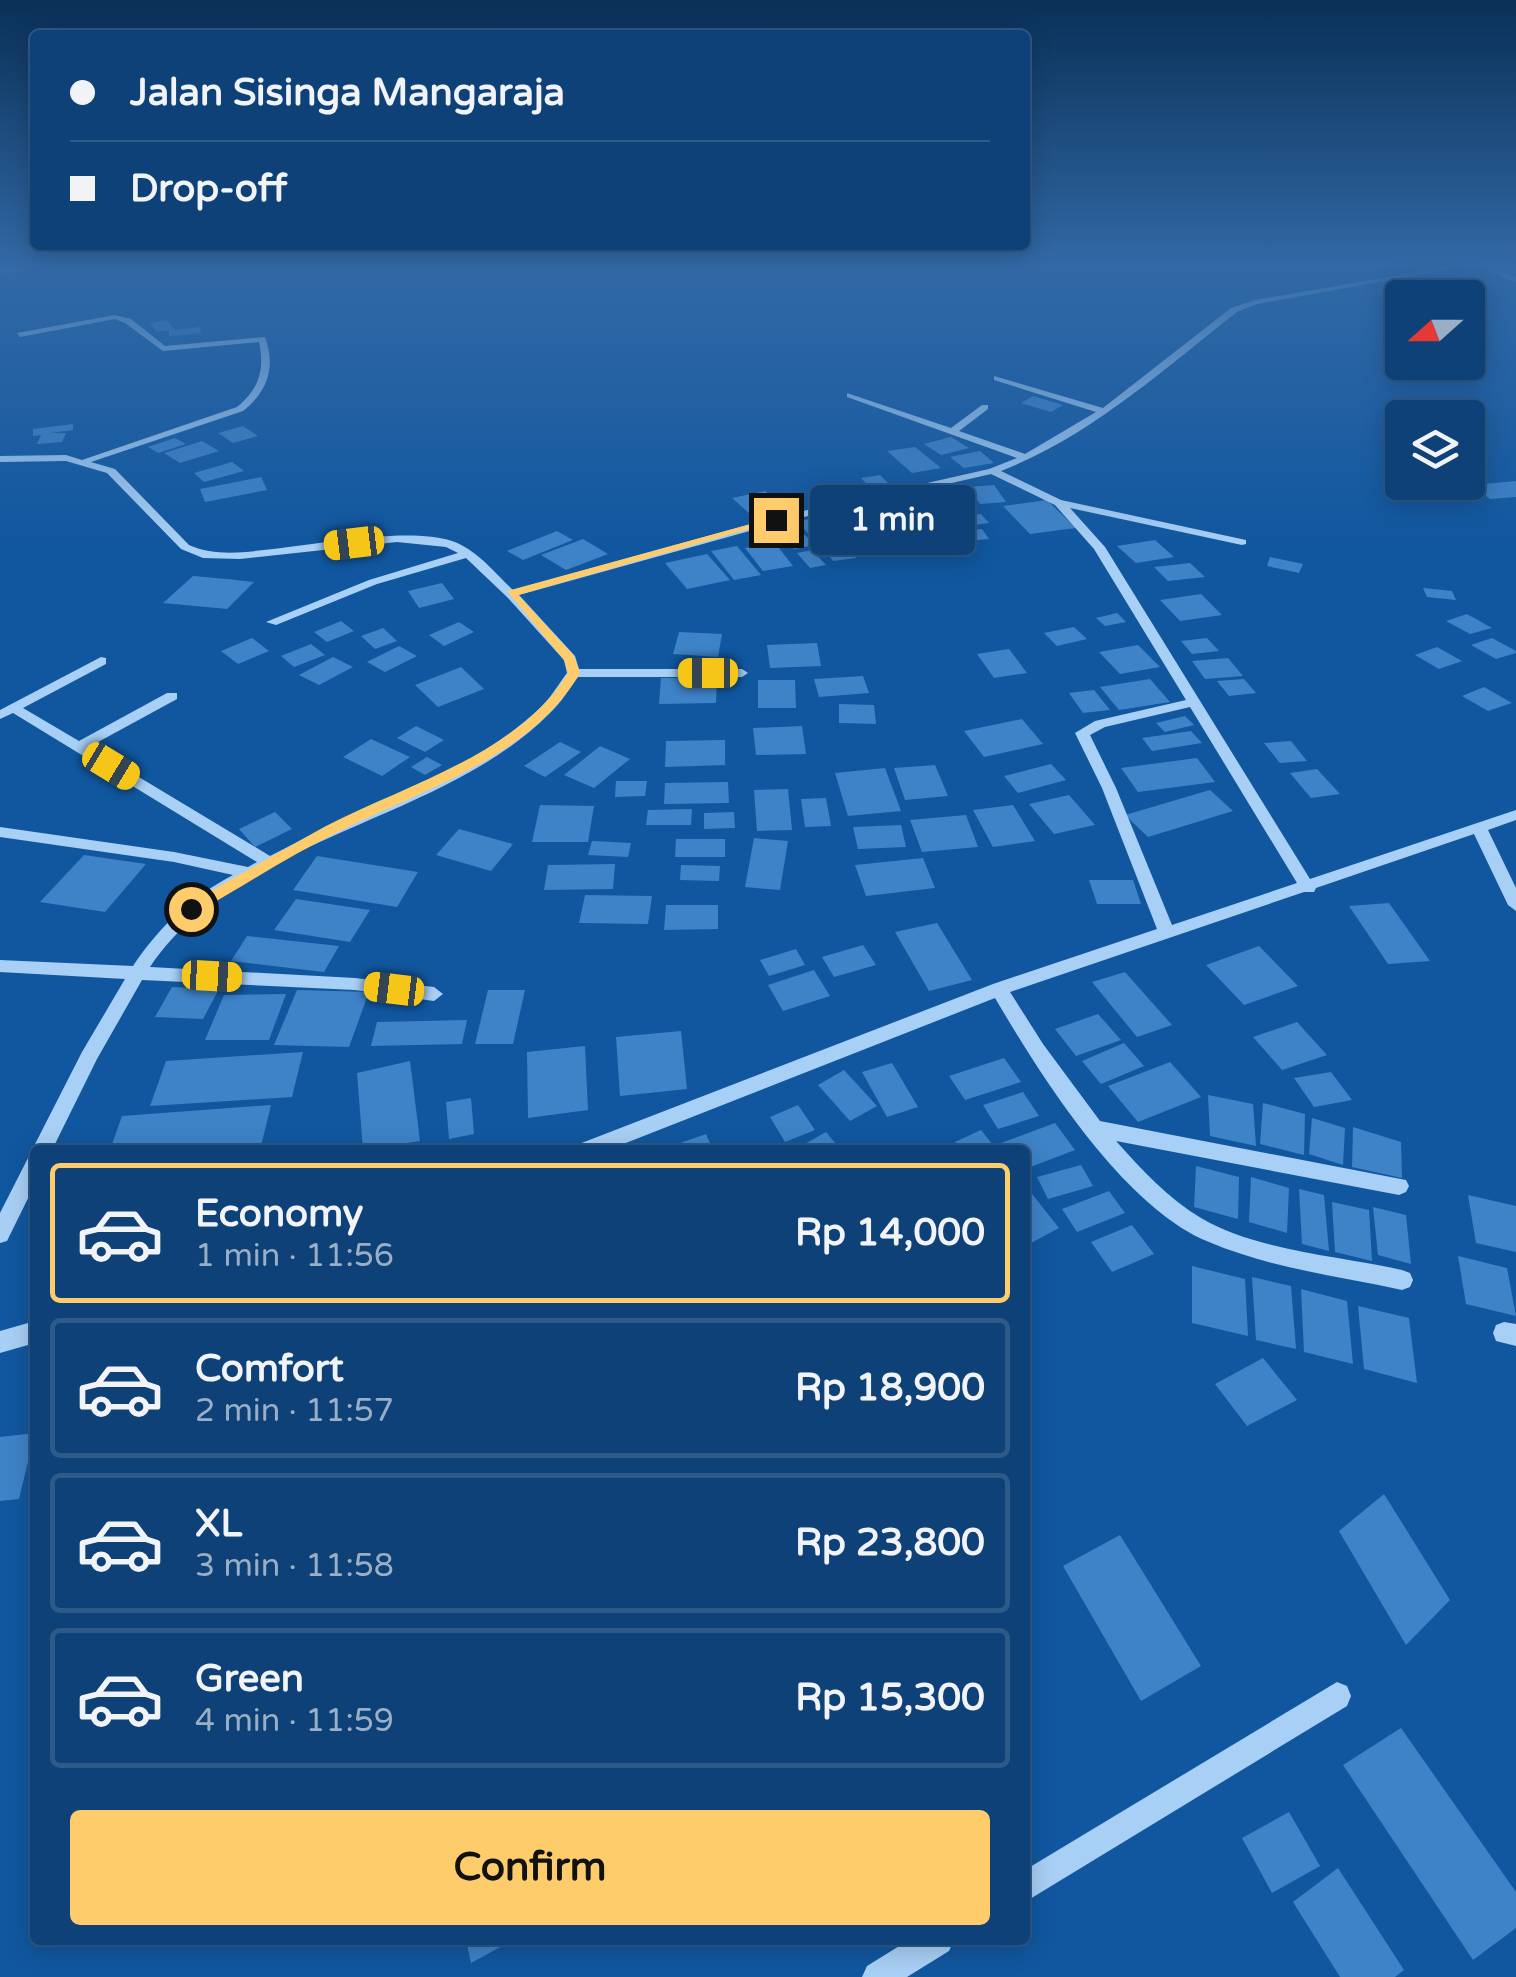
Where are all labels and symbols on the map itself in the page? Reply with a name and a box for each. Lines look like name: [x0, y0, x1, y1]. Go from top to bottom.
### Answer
north arrow: [1385, 280, 1485, 380]
callout: 1 min: [811, 485, 976, 555]
route end: [754, 498, 799, 543]
car: [322, 524, 386, 562]
car: [678, 658, 738, 688]
car: [78, 738, 144, 794]
route start: [169, 887, 214, 932]
car: [181, 959, 243, 993]
car: [362, 970, 426, 1008]

